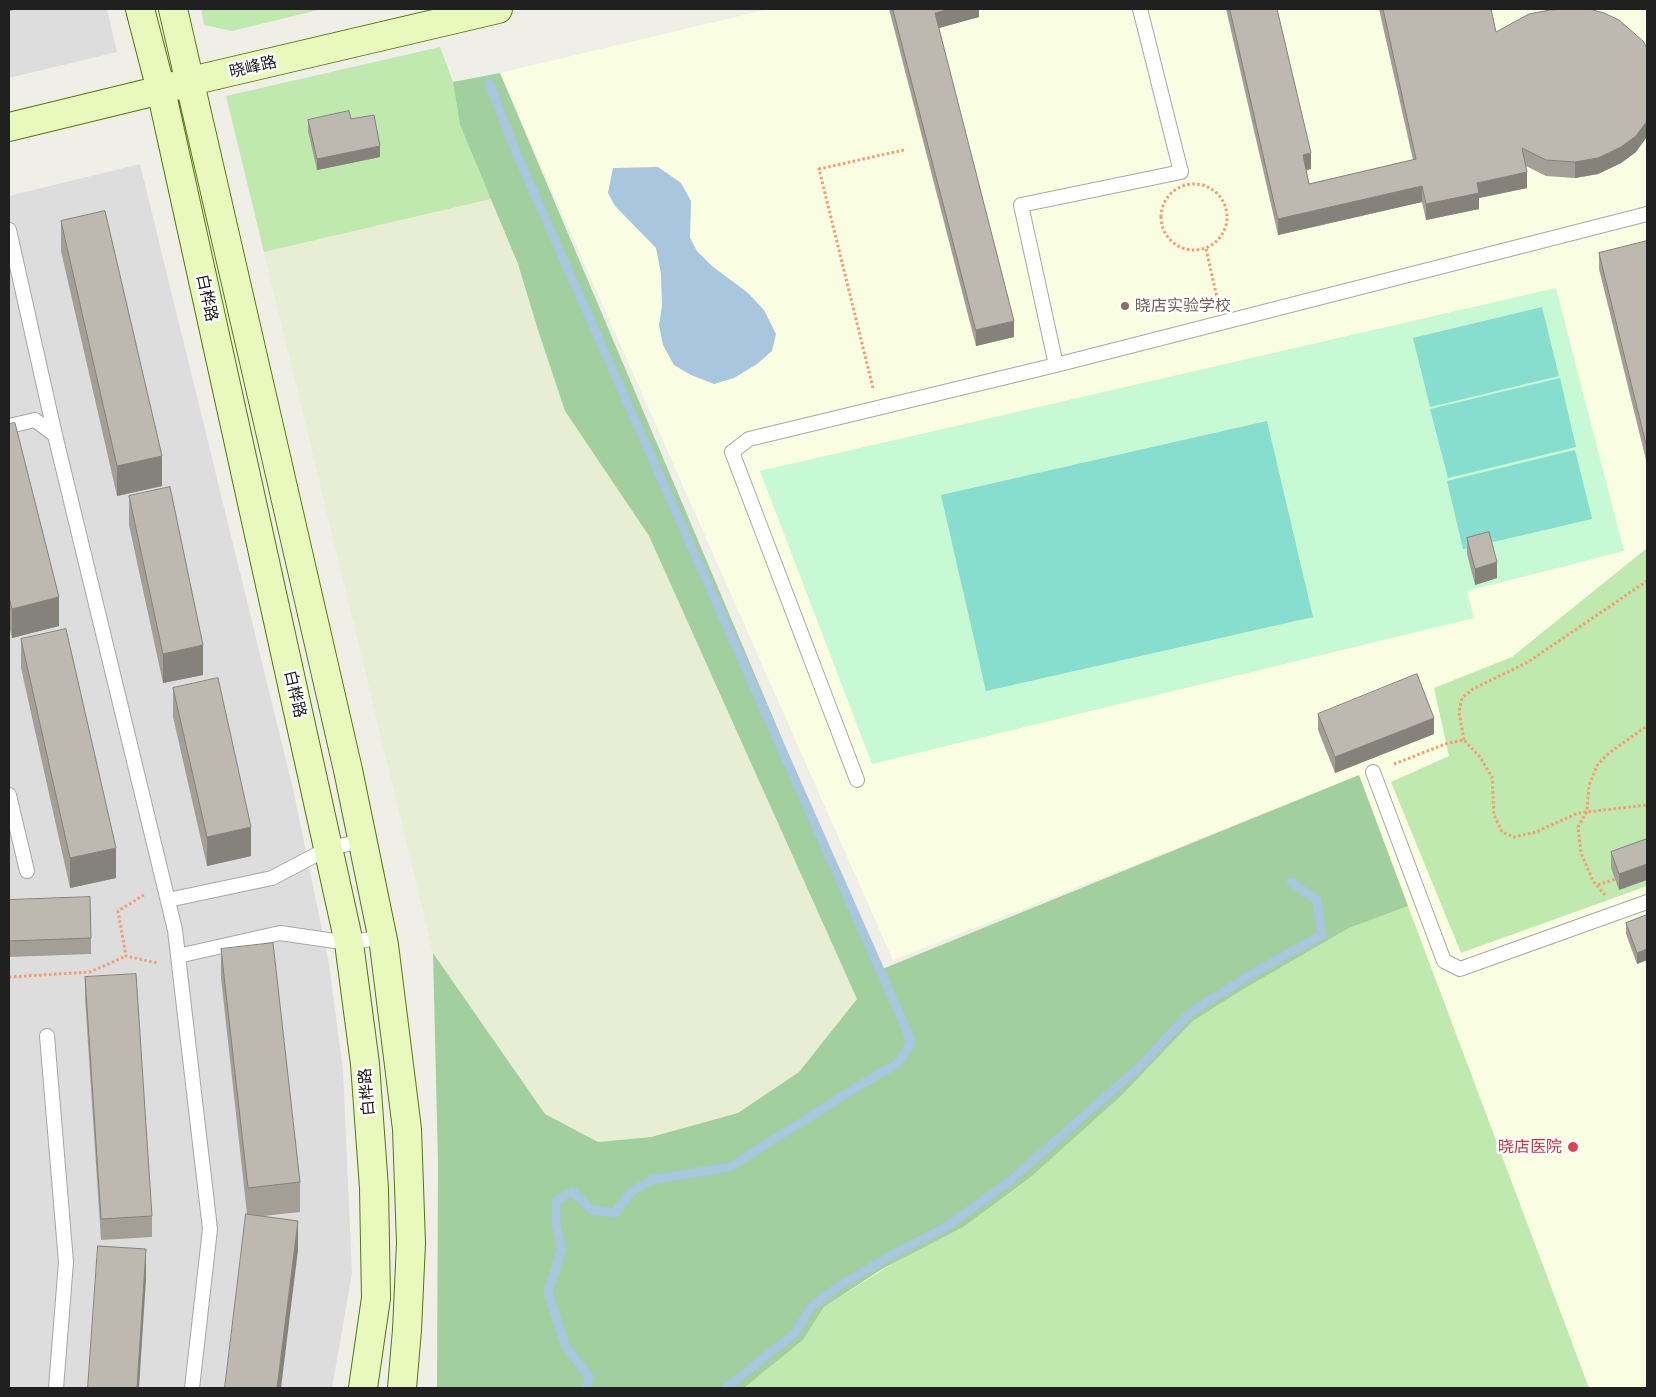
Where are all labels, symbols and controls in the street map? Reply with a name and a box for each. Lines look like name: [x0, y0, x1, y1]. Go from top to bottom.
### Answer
street label: 晓峰路: [227, 52, 279, 82]
street label: 白桦路: [193, 273, 221, 323]
place label: 晓店实验学校: [1135, 296, 1231, 316]
marker: 晓店实验学校: [1119, 300, 1131, 312]
street label: 白桦路: [280, 668, 310, 720]
street label: 白桦路: [355, 1067, 379, 1117]
place label: 晓店医院: [1498, 1137, 1562, 1157]
marker: 晓店医院: [1566, 1140, 1580, 1154]

